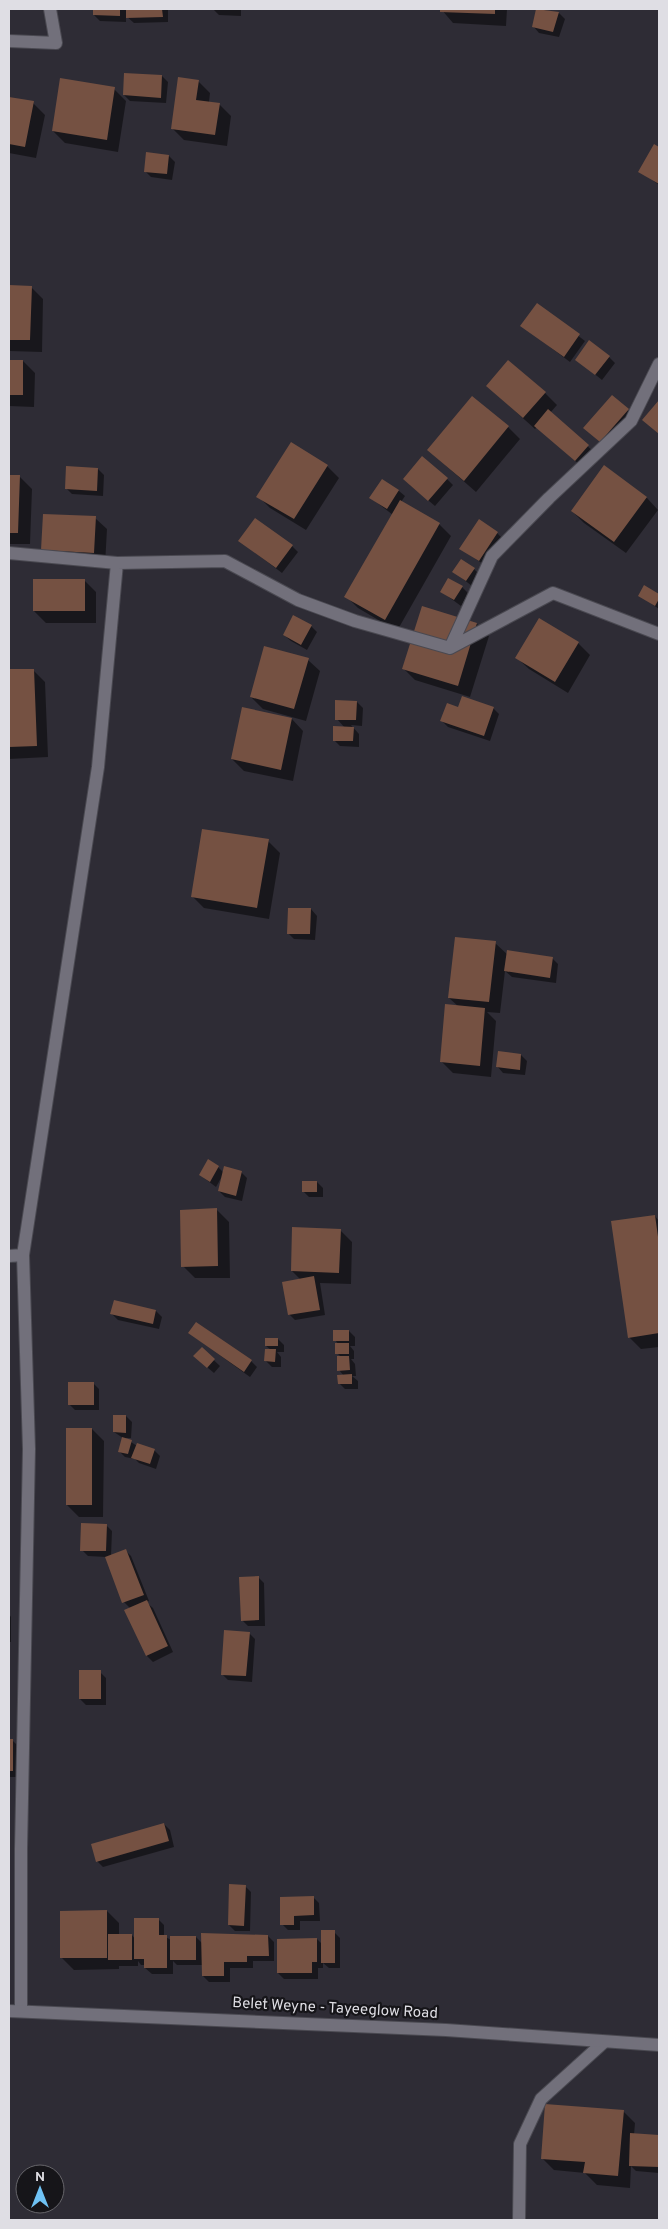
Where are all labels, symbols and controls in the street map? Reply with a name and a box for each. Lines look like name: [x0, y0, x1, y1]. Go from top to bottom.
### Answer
street label: Belet Weyne - Tayeeglow Road: [232, 1994, 438, 2024]
north arrow: [15, 2164, 65, 2214]
text: N: [35, 2169, 45, 2186]

